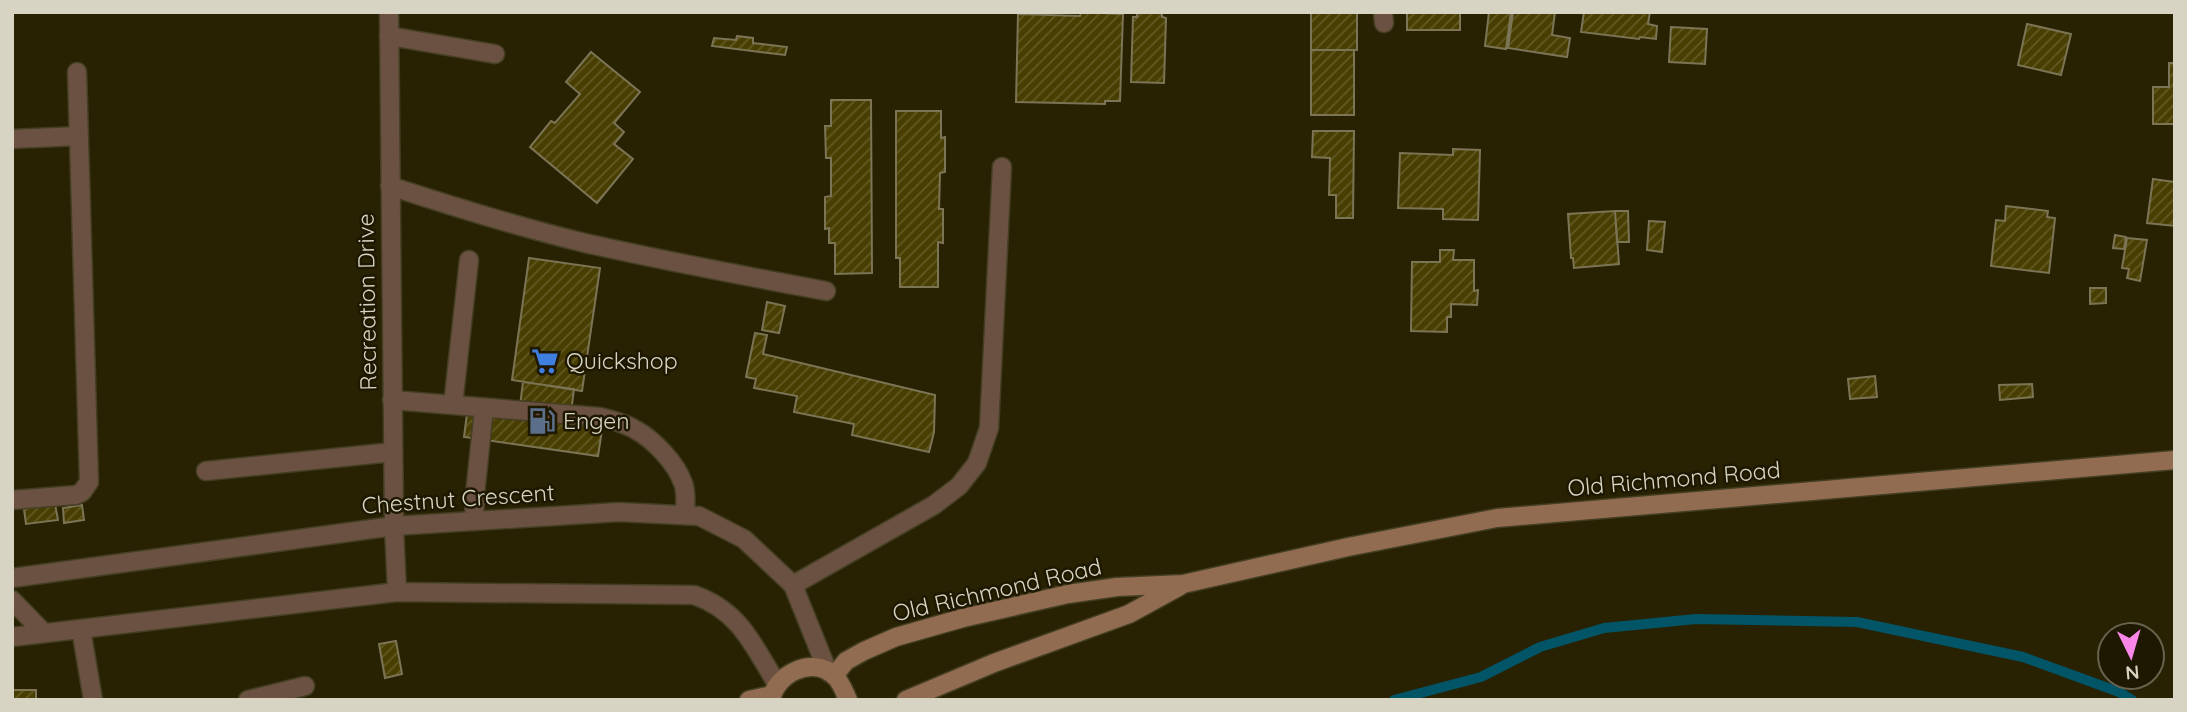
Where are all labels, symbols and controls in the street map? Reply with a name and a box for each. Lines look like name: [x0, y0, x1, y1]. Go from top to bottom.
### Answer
street label: Recreation Drive: [350, 213, 383, 391]
supermarket icon: Quickshop: [530, 346, 560, 376]
place label: Quickshop: [566, 346, 678, 375]
fuel station icon: Engen: [527, 406, 557, 436]
place label: Engen: [563, 406, 630, 435]
street label: Old Richmond Road: [1566, 455, 1782, 502]
street label: Chestnut Crescent: [361, 477, 556, 520]
street label: Old Richmond Road: [890, 551, 1104, 628]
north arrow: [2096, 621, 2166, 691]
text: N: [2124, 660, 2140, 685]

